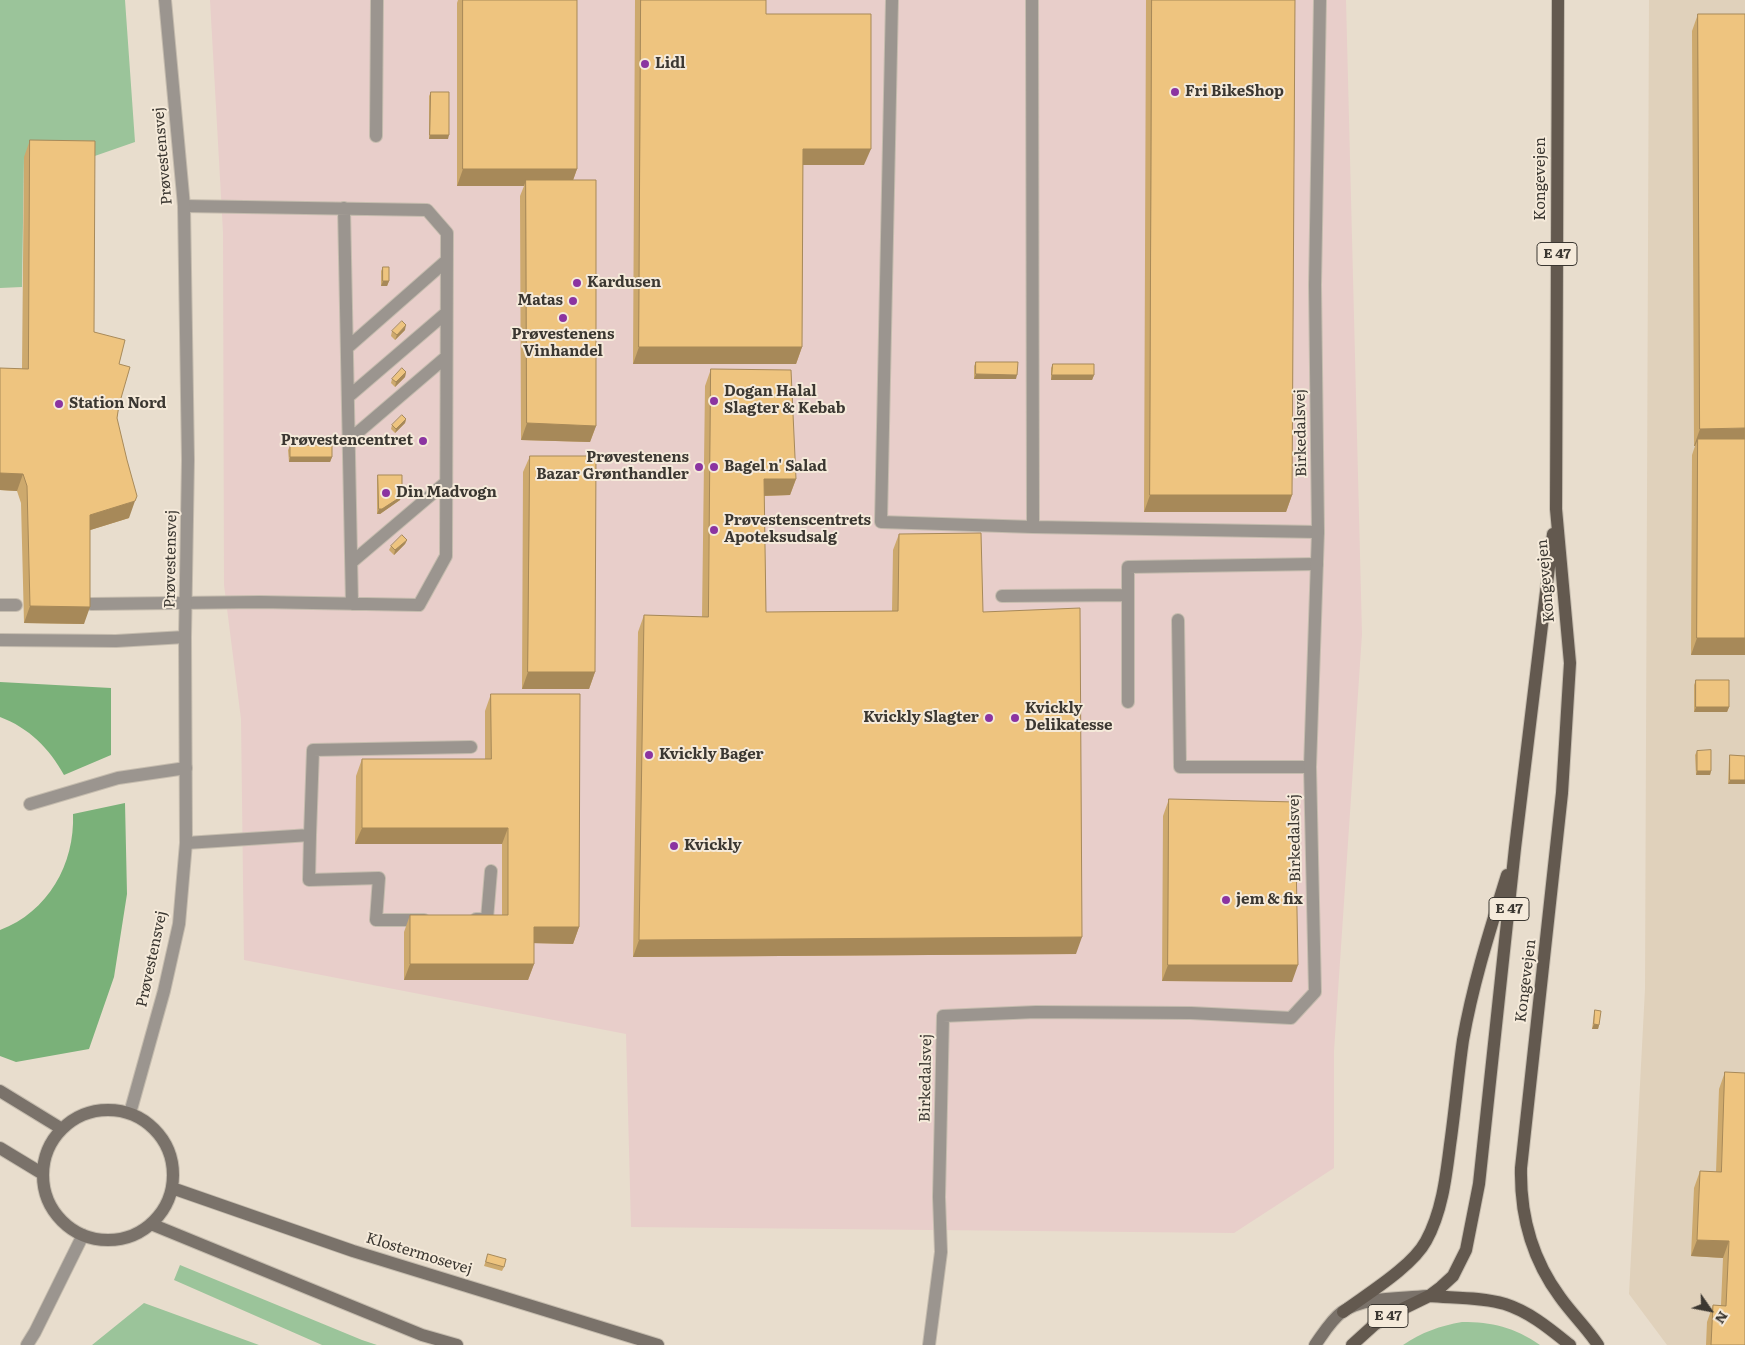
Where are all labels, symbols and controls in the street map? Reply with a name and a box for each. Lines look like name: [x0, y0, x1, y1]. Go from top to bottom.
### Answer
place label: Lidl: [655, 55, 685, 73]
marker: Lidl: [639, 58, 651, 70]
place label: Fri BikeShop: [1185, 83, 1284, 101]
marker: Fri BikeShop: [1169, 86, 1181, 98]
street label: Prøvestensvej: [150, 106, 176, 206]
street label: Kongevejen: [1532, 137, 1550, 221]
road number: E 47: [1537, 242, 1577, 266]
place label: Kardusen: [587, 274, 661, 292]
marker: Kardusen: [571, 277, 583, 289]
place label: Matas: [518, 292, 563, 310]
marker: Matas: [567, 295, 579, 307]
marker: Prøvestenens Vinhandel: [557, 312, 569, 324]
place label: Prøvestenens Vinhandel: [512, 326, 614, 361]
place label: Dogan Halal Slagter & Kebab: [724, 383, 845, 418]
street label: Birkedalsvej: [1291, 389, 1311, 477]
place label: Station Nord: [69, 395, 166, 413]
marker: Dogan Halal Slagter & Kebab: [708, 395, 720, 407]
marker: Station Nord: [53, 398, 65, 410]
place label: Prøvestencentret: [281, 432, 413, 450]
marker: Prøvestencentret: [417, 435, 429, 447]
place label: Prøvestenens Bazar Grønthandler: [536, 449, 689, 484]
place label: Bagel n' Salad: [724, 458, 827, 476]
marker: Prøvestenens Bazar Grønthandler: [693, 461, 705, 473]
marker: Bagel n' Salad: [708, 461, 720, 473]
place label: Din Madvogn: [396, 484, 497, 502]
marker: Din Madvogn: [380, 487, 392, 499]
street label: Prøvestensvej: [161, 510, 181, 608]
place label: Prøvestenscentrets Apoteksudsalg: [724, 512, 871, 547]
marker: Prøvestenscentrets Apoteksudsalg: [708, 524, 720, 536]
street label: Kongevejen: [1533, 539, 1559, 623]
place label: Kvickly Delikatesse: [1025, 700, 1113, 735]
place label: Kvickly Slagter: [863, 709, 979, 727]
marker: Kvickly Slagter: [983, 712, 995, 724]
marker: Kvickly Delikatesse: [1009, 712, 1021, 724]
place label: Kvickly Bager: [659, 746, 764, 764]
marker: Kvickly Bager: [643, 749, 655, 761]
street label: Birkedalsvej: [1285, 794, 1305, 882]
place label: Kvickly: [684, 837, 742, 855]
marker: Kvickly: [668, 840, 680, 852]
place label: jem & fix: [1236, 891, 1303, 909]
marker: jem & fix: [1220, 894, 1232, 906]
road number: E 47: [1489, 898, 1529, 921]
street label: Prøvestensvej: [133, 909, 171, 1009]
street label: Kongevejen: [1512, 938, 1540, 1024]
street label: Birkedalsvej: [916, 1034, 936, 1122]
street label: Klostermosevej: [364, 1229, 474, 1279]
north arrow: [1685, 1285, 1735, 1335]
road number: E 47: [1368, 1304, 1408, 1328]
text: N: [1711, 1308, 1734, 1329]

